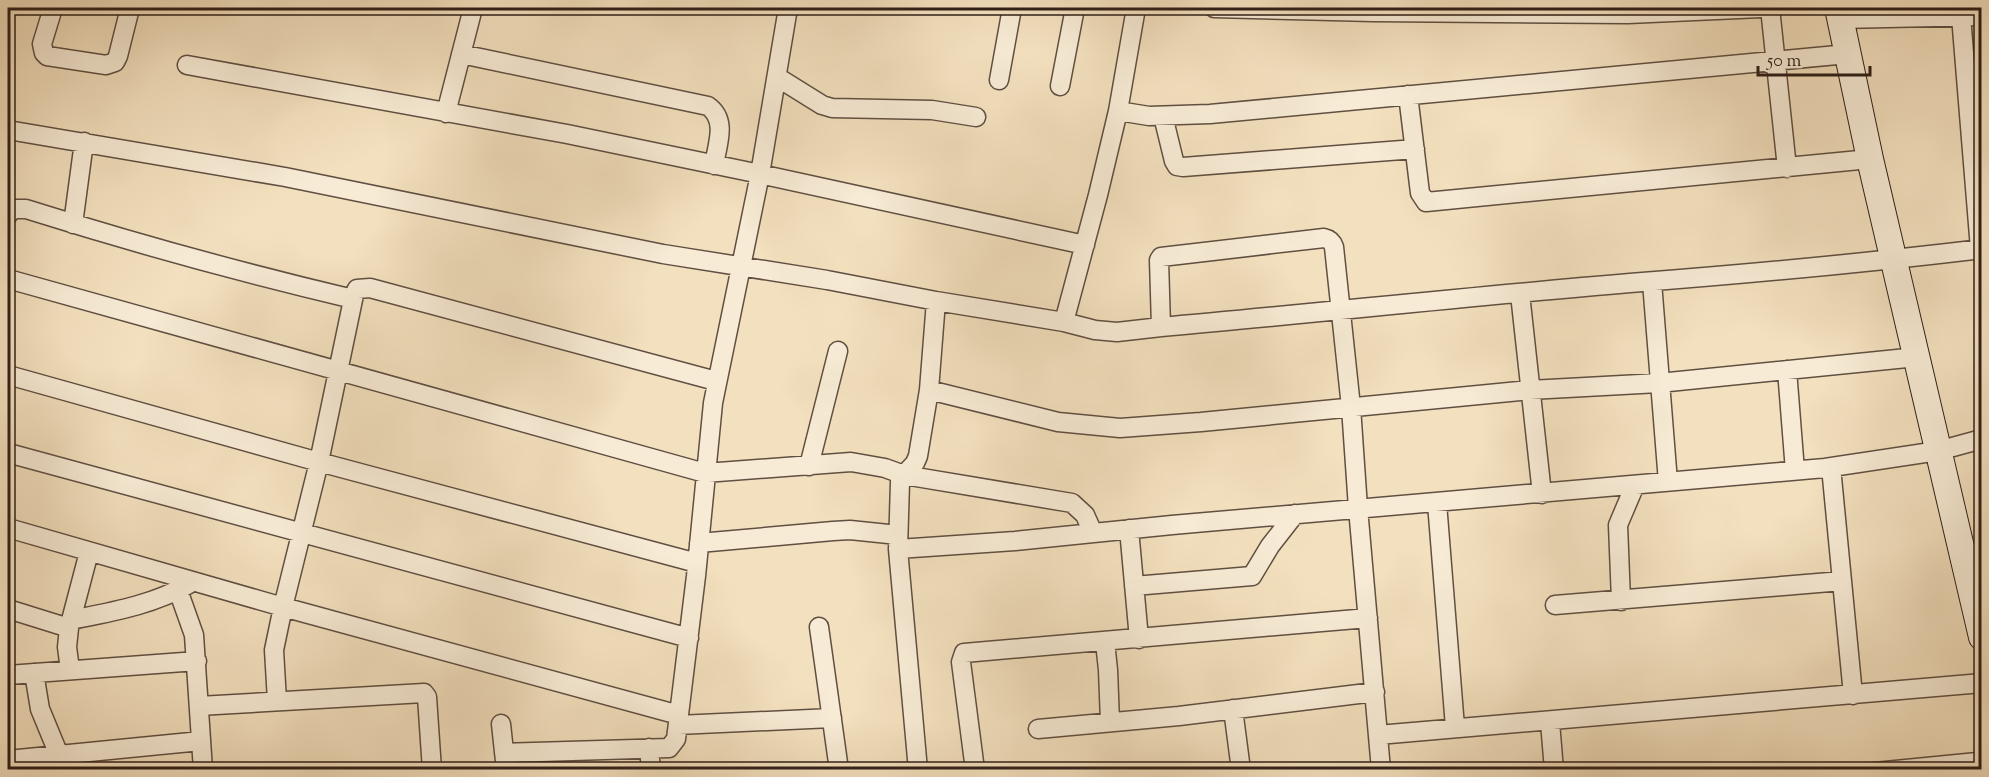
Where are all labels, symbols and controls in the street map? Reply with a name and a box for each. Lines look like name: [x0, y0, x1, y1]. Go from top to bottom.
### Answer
scale bar: [1758, 39, 1870, 77]
text: 50 m: [1766, 49, 1802, 75]

